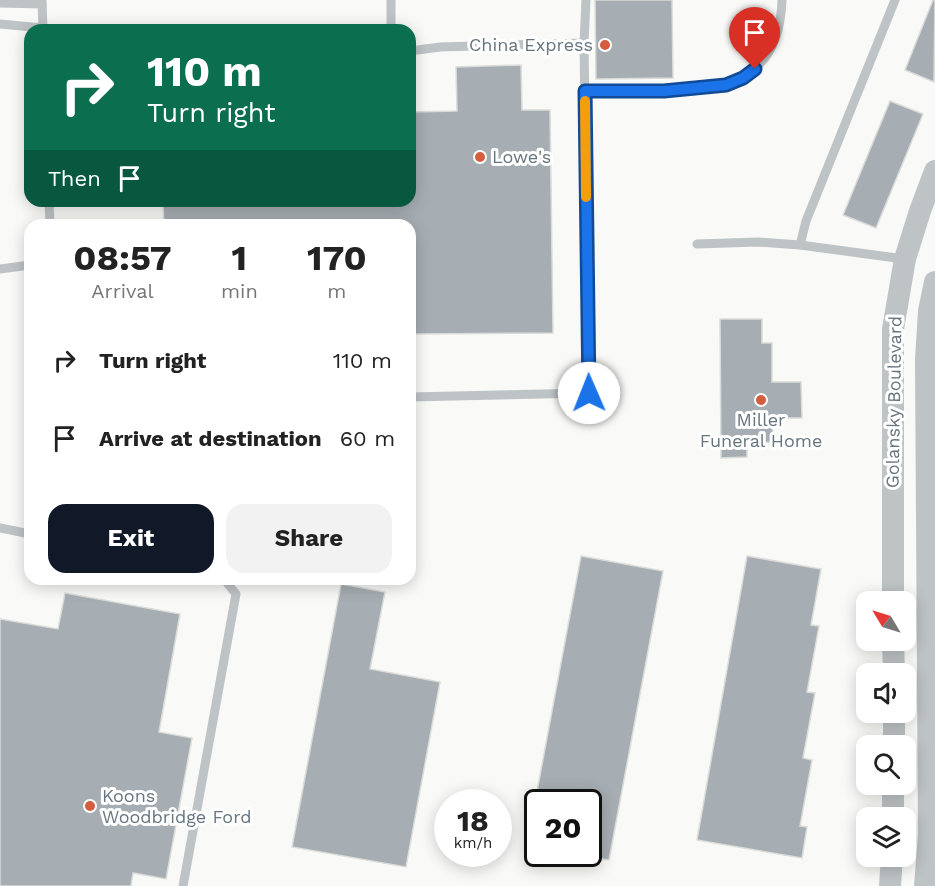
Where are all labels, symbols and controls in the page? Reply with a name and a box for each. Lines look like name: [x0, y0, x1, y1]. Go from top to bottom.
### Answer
pin: [729, 7, 780, 69]
icon: arrive: [738, 16, 771, 49]
place label: China Express: [469, 34, 593, 55]
marker: China Express: [598, 38, 612, 52]
text: 110 m: [147, 47, 262, 96]
icon: right: [48, 48, 126, 126]
text: Turn right: [147, 97, 276, 129]
place label: Lowe's: [492, 146, 551, 167]
marker: Lowe's: [473, 150, 487, 164]
icon: arrive: [113, 162, 146, 195]
text: Then: [48, 166, 101, 191]
text: 08:57: [73, 237, 172, 279]
text: 1: [232, 237, 247, 279]
text: 170: [307, 237, 367, 279]
text: Arrival: [91, 279, 154, 303]
text: min: [221, 279, 258, 303]
text: m: [327, 279, 346, 303]
street label: Golansky Boulevard: [881, 316, 906, 488]
icon: right: [48, 344, 81, 377]
text: Turn right: [99, 348, 206, 373]
text: 110 m: [333, 348, 392, 373]
position arrow: [557, 361, 621, 425]
marker: Miller Funeral Home: [754, 393, 768, 407]
place label: Miller Funeral Home: [700, 409, 822, 451]
icon: arrive: [48, 422, 81, 455]
text: Arrive at destination: [99, 426, 322, 451]
text: 60 m: [340, 426, 395, 451]
button: Exit: [48, 504, 214, 573]
button: Share: [226, 504, 392, 573]
north arrow: [856, 591, 916, 651]
map controls: [856, 591, 916, 867]
button: sound: [856, 663, 916, 723]
button: search: [856, 735, 916, 795]
place label: Koons Woodbridge Ford: [102, 785, 252, 827]
speed limit sign: 20: [524, 789, 602, 867]
marker: Koons Woodbridge Ford: [83, 799, 97, 813]
text: 18: [457, 803, 489, 838]
button: layers: [856, 807, 916, 867]
text: km/h: [454, 834, 492, 852]

